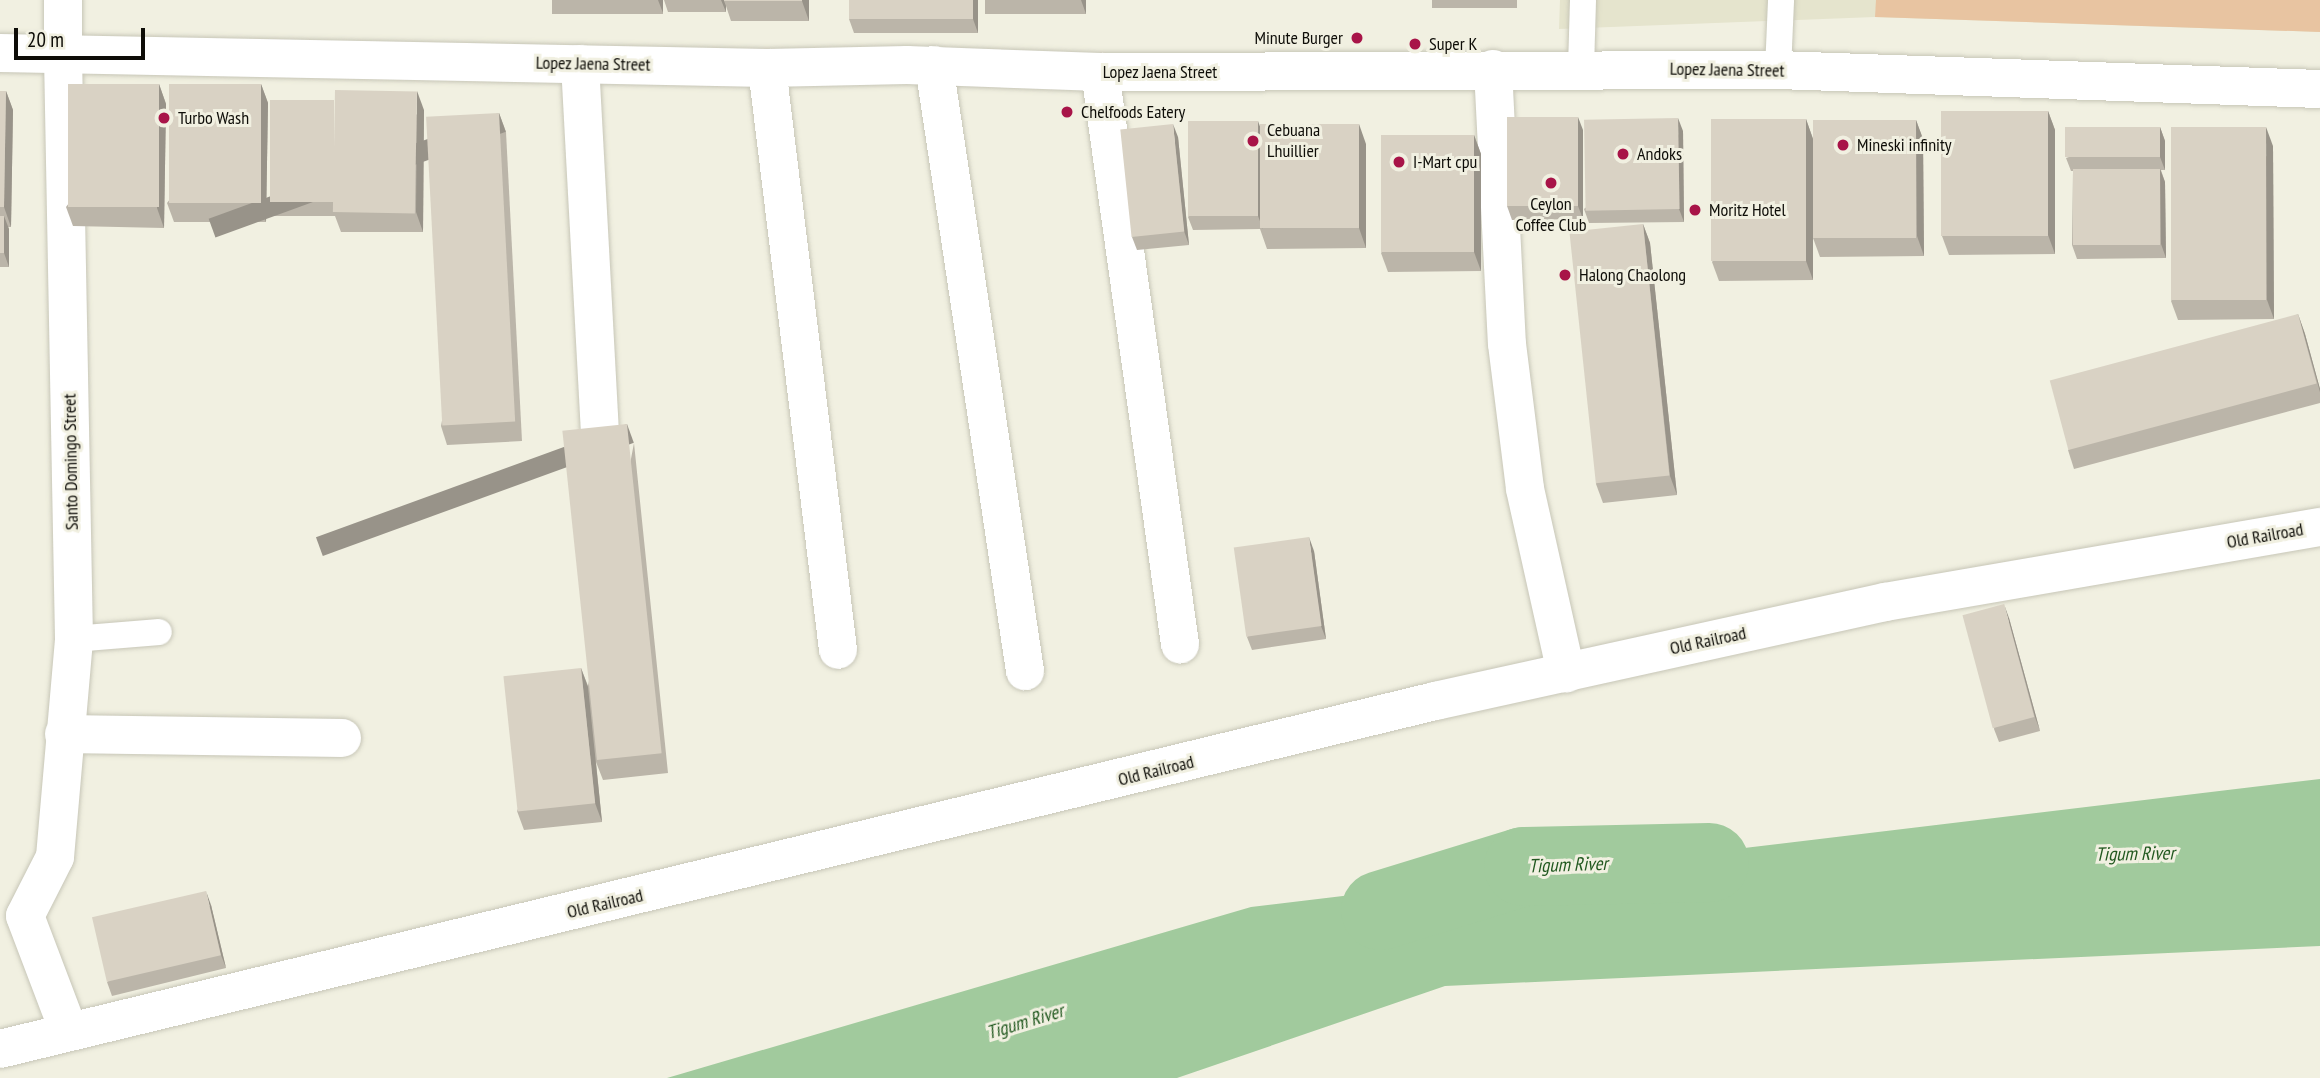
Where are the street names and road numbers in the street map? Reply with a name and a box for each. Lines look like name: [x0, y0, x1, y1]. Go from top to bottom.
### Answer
street label: Lopez Jaena Street: [535, 52, 651, 76]
street label: Lopez Jaena Street: [1669, 58, 1785, 82]
street label: Lopez Jaena Street: [1102, 61, 1218, 83]
street label: Santo Domingo Street: [59, 394, 83, 530]
street label: Old Railroad: [2225, 519, 2305, 553]
street label: Old Railroad: [1668, 622, 1748, 660]
street label: Old Railroad: [1116, 751, 1196, 791]
street label: Old Railroad: [565, 885, 645, 923]

